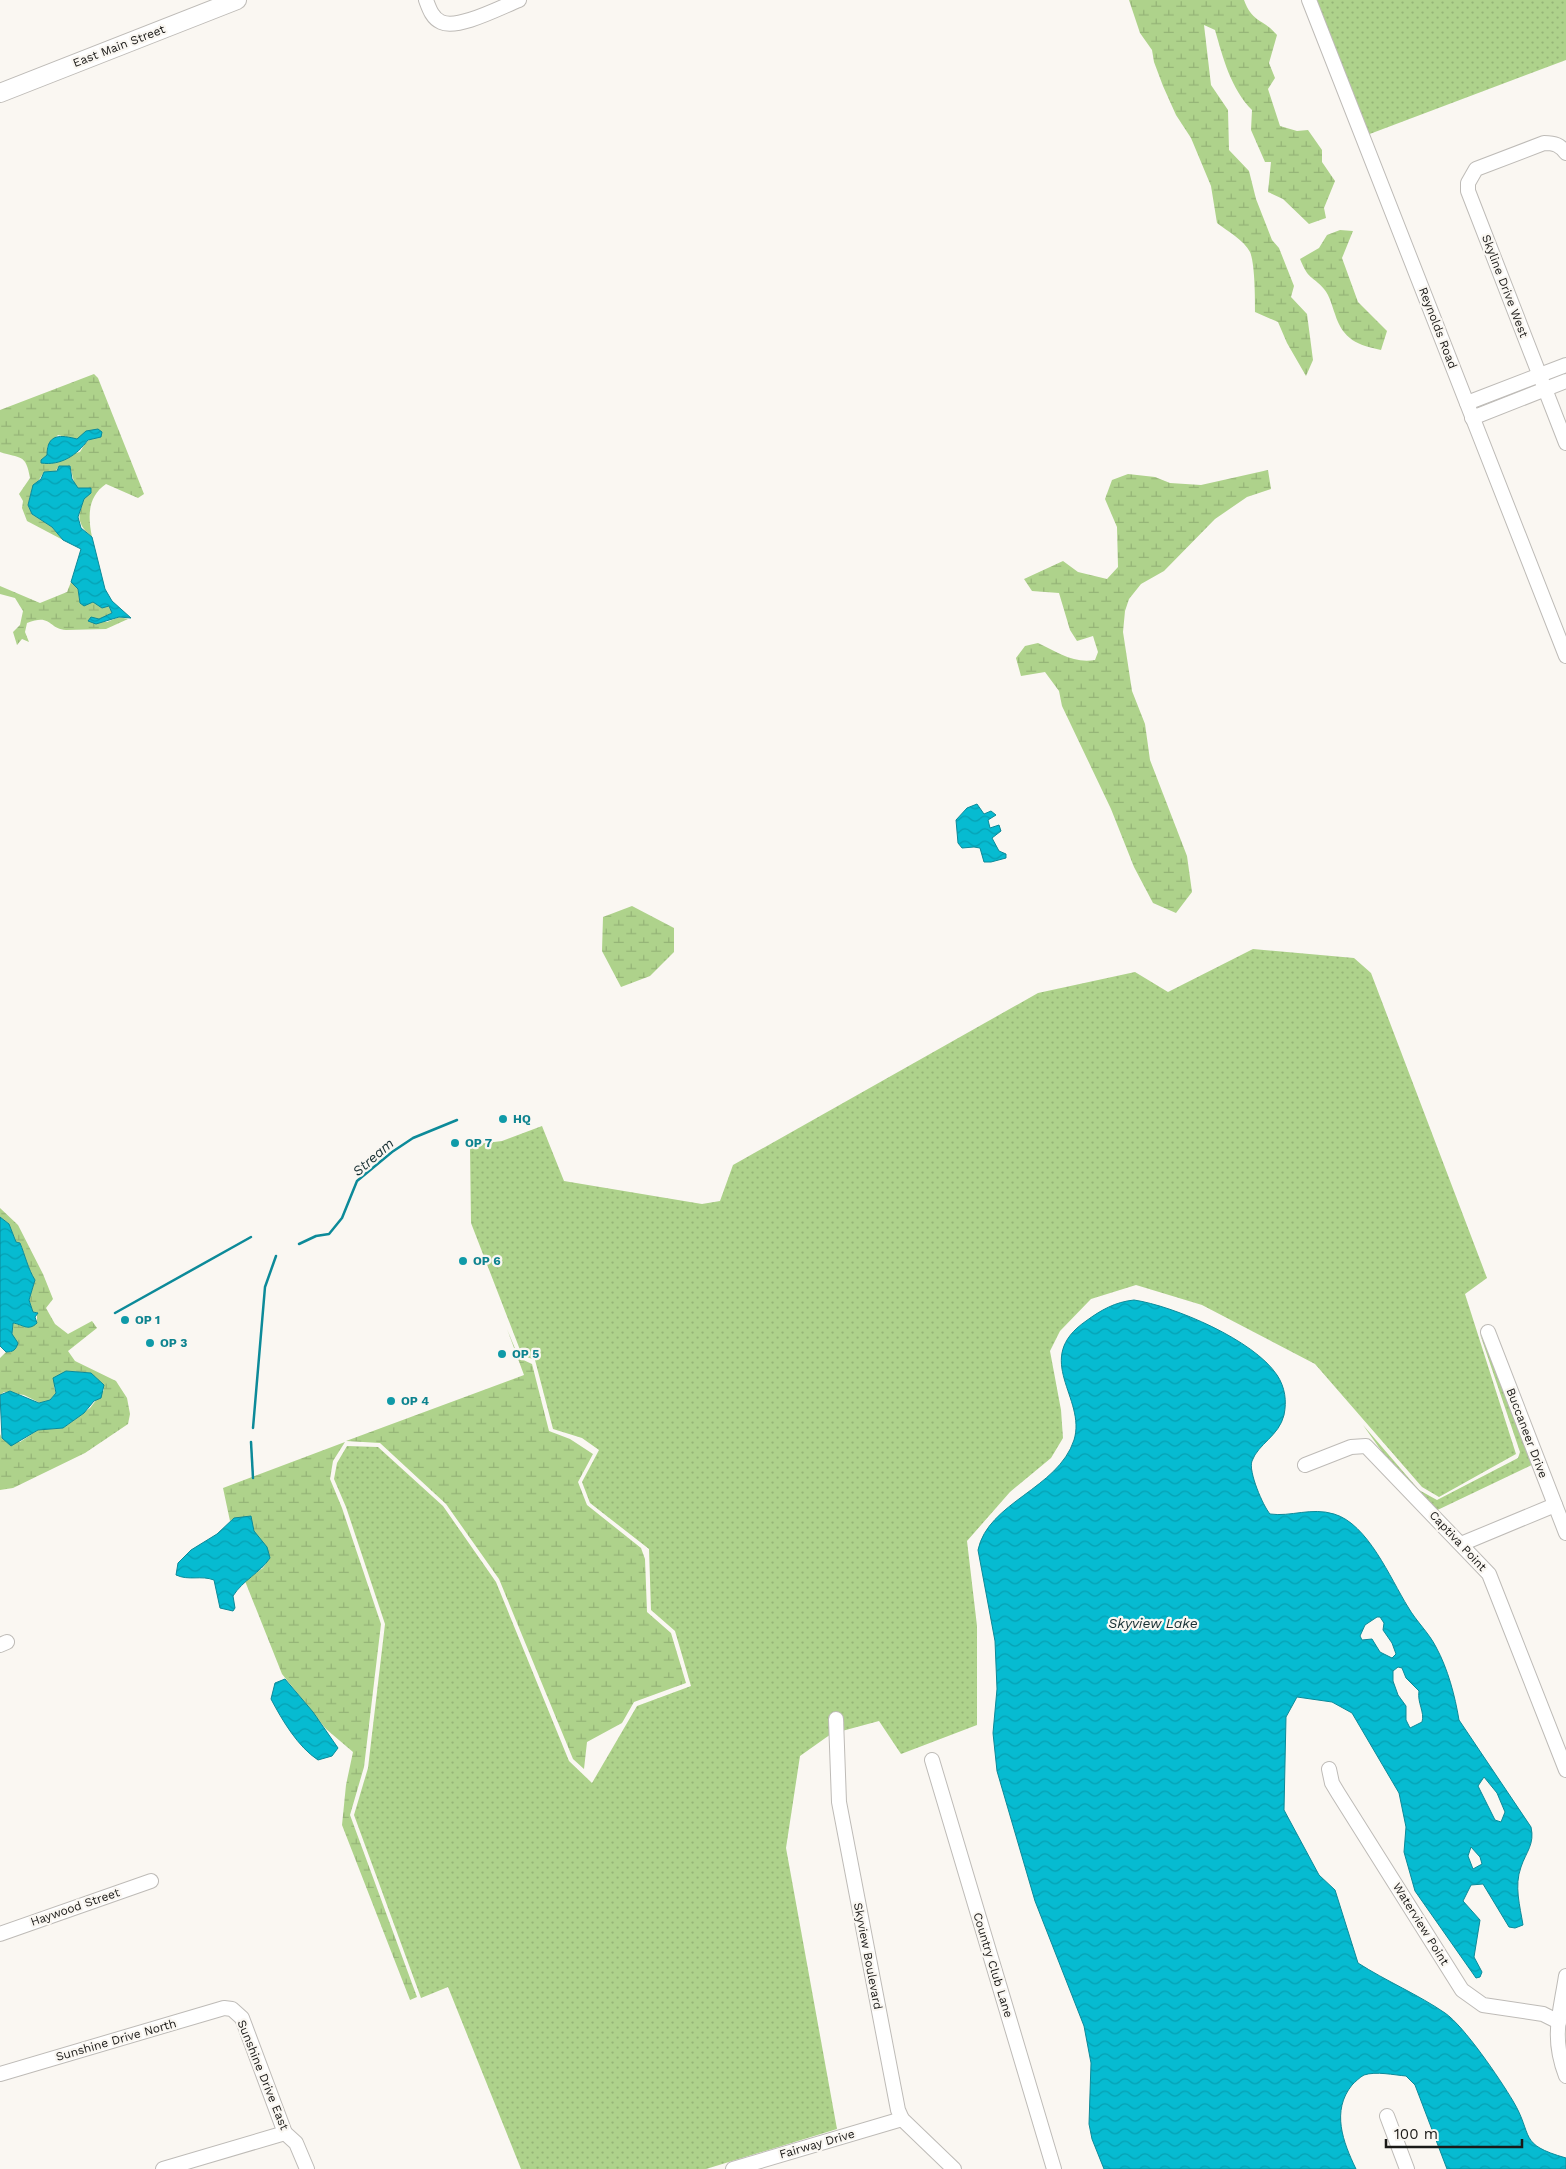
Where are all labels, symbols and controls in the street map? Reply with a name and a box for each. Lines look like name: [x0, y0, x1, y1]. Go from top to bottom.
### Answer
street label: East Main Street: [71, 22, 167, 70]
street label: Skyline Drive West: [1479, 233, 1531, 339]
street label: Reynolds Road: [1416, 285, 1460, 371]
place label: HQ: [513, 1112, 531, 1126]
marker: HQ: [497, 1113, 509, 1125]
water label: Stream: [349, 1135, 397, 1179]
place label: OP 7: [465, 1136, 492, 1150]
marker: OP 7: [449, 1137, 461, 1149]
place label: OP 6: [473, 1254, 501, 1268]
marker: OP 6: [457, 1255, 469, 1267]
place label: OP 1: [135, 1313, 160, 1327]
marker: OP 1: [119, 1314, 131, 1326]
place label: OP 3: [160, 1336, 187, 1350]
marker: OP 3: [144, 1337, 156, 1349]
place label: OP 5: [512, 1347, 539, 1361]
marker: OP 5: [496, 1348, 508, 1360]
street label: Buccaneer Drive: [1503, 1386, 1551, 1480]
place label: OP 4: [401, 1394, 429, 1408]
marker: OP 4: [385, 1395, 397, 1407]
street label: Captiva Point: [1427, 1508, 1489, 1574]
water label: Skyview Lake: [1108, 1615, 1198, 1631]
street label: Waterview Point: [1390, 1880, 1452, 1968]
street label: Haywood Street: [29, 1885, 121, 1929]
street label: Skyview Boulevard: [851, 1901, 885, 2011]
street label: Country Club Lane: [970, 1911, 1016, 2019]
street label: Sunshine Drive North: [54, 2016, 178, 2064]
street label: Sunshine Drive East: [234, 2018, 292, 2132]
scale bar: [1386, 2116, 1522, 2148]
text: 100 m: [1394, 2125, 1438, 2143]
street label: Fairway Drive: [778, 2127, 856, 2161]

